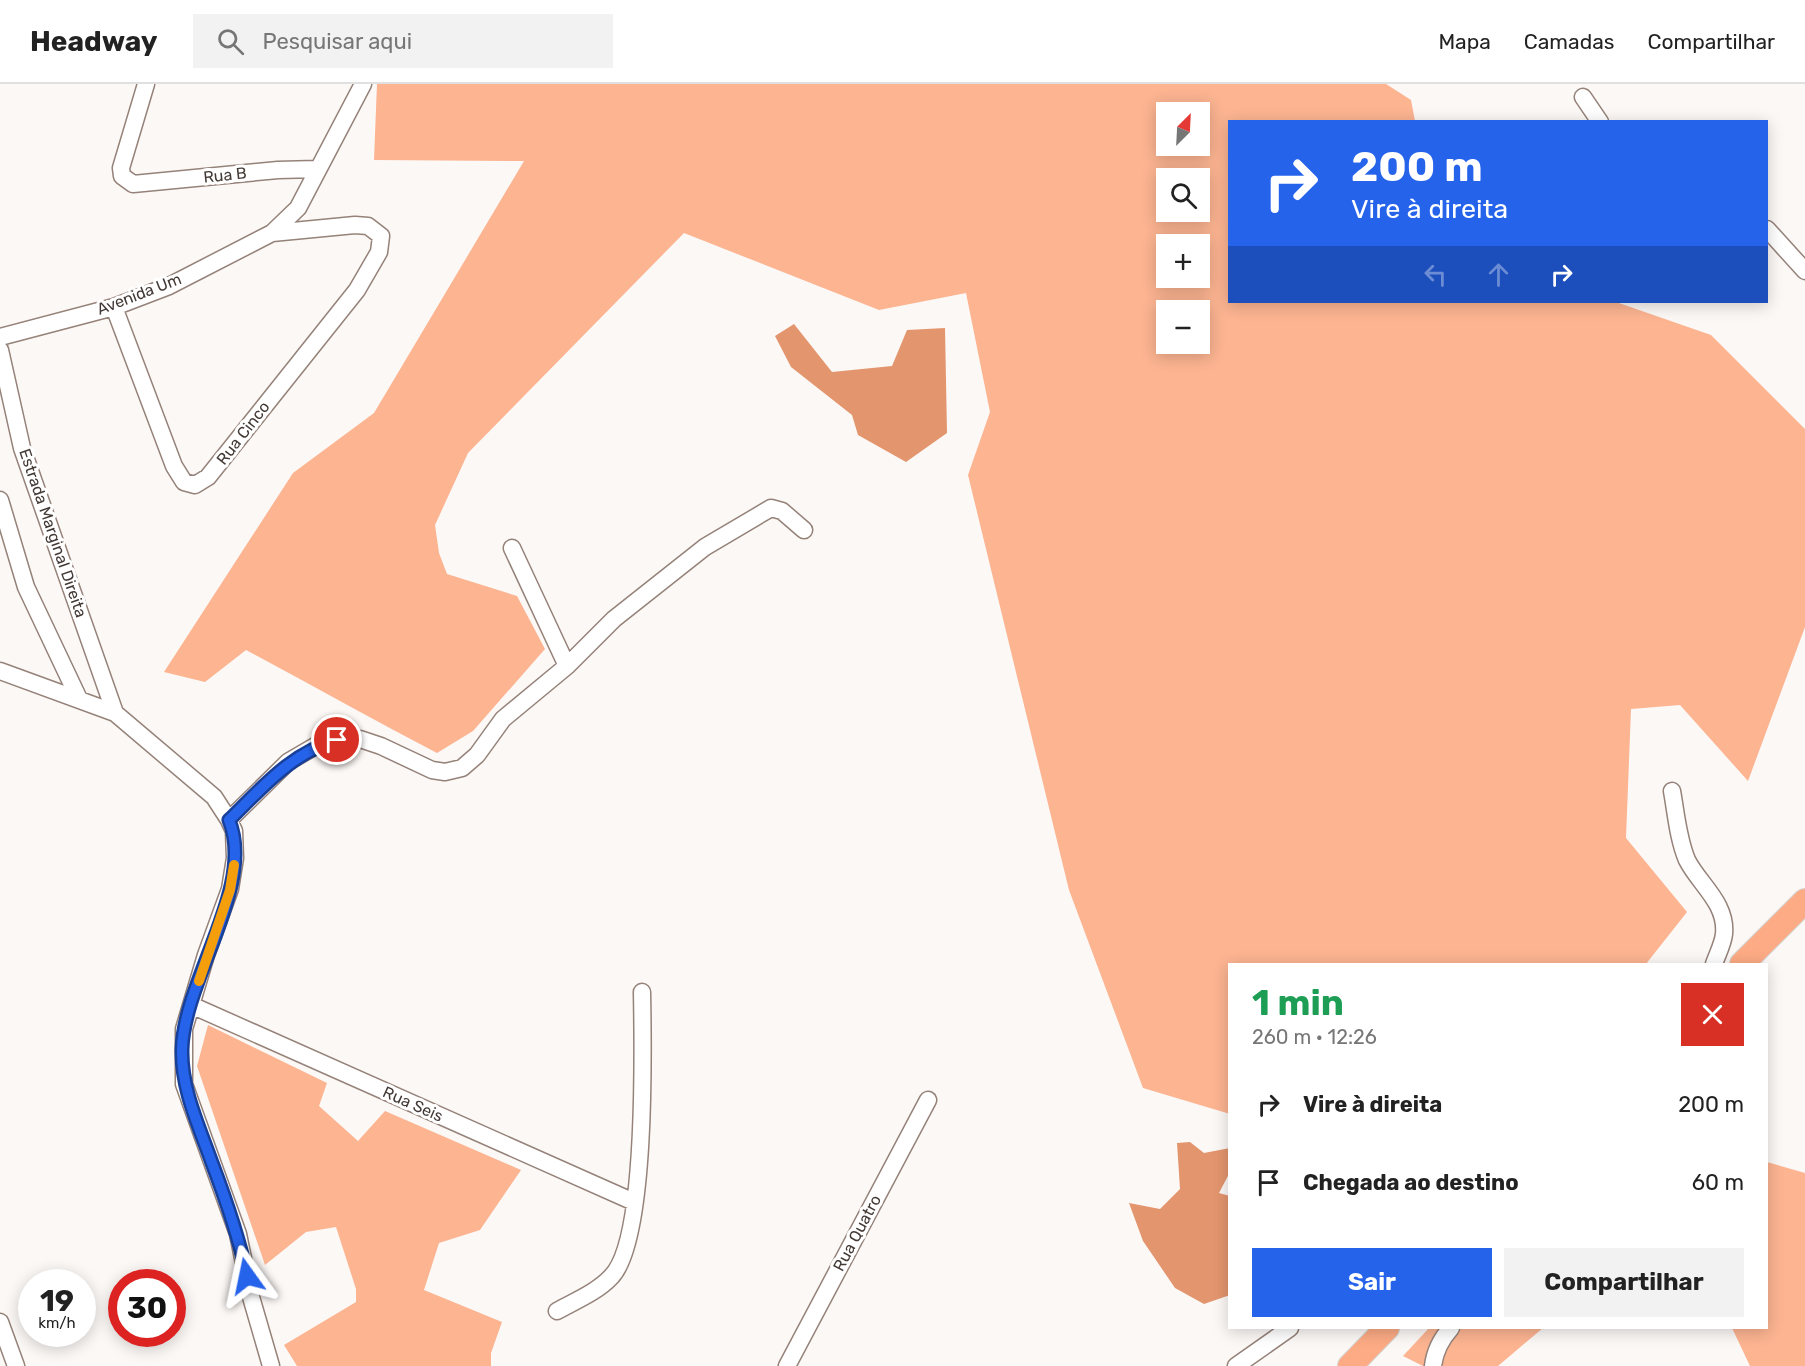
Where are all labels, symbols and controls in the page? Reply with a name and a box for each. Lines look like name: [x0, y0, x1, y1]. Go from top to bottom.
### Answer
search box: [193, 14, 613, 68]
text: Headway: [30, 25, 157, 58]
icon: search: [214, 25, 247, 58]
text: Pesquisar aqui: [262, 28, 412, 55]
text: Mapa: [1438, 29, 1491, 54]
text: Camadas: [1524, 29, 1614, 54]
text: Compartilhar: [1647, 29, 1775, 54]
north arrow: [1156, 102, 1210, 156]
map controls: [1156, 102, 1210, 354]
text: 200 m: [1351, 142, 1483, 192]
icon: right: [1252, 144, 1330, 222]
street label: Rua B: [202, 163, 248, 187]
button: search: [1156, 168, 1210, 222]
text: Vire à direita: [1351, 193, 1508, 225]
button: +: [1156, 234, 1210, 288]
icon: left: [1419, 258, 1452, 291]
icon: ahead: [1482, 258, 1515, 291]
icon: right: [1545, 258, 1578, 291]
street label: Avenida Um: [94, 269, 184, 319]
button: −: [1156, 300, 1210, 354]
street label: Rua Cinco: [212, 398, 274, 468]
street label: Estrada Marginal Direita: [15, 446, 91, 620]
pin: [311, 714, 362, 765]
icon: arrive: [320, 723, 353, 756]
text: 1 min: [1252, 981, 1344, 1024]
button: close: [1681, 983, 1744, 1046]
text: 260 m · 12:26: [1252, 1025, 1377, 1049]
street label: Rua Seis: [380, 1082, 446, 1126]
icon: right: [1252, 1088, 1285, 1121]
text: Vire à direita: [1303, 1091, 1442, 1118]
text: 200 m: [1678, 1091, 1744, 1118]
icon: arrive: [1252, 1166, 1285, 1199]
text: Chegada ao destino: [1303, 1169, 1519, 1196]
text: 60 m: [1692, 1169, 1744, 1196]
street label: Rua Quatro: [829, 1192, 885, 1274]
position arrow: [215, 1244, 279, 1308]
button: Sair: [1252, 1248, 1492, 1317]
button: Compartilhar: [1504, 1248, 1744, 1317]
speed limit sign: 30: [108, 1269, 186, 1347]
text: 19: [40, 1283, 74, 1319]
text: km/h: [38, 1314, 76, 1332]

